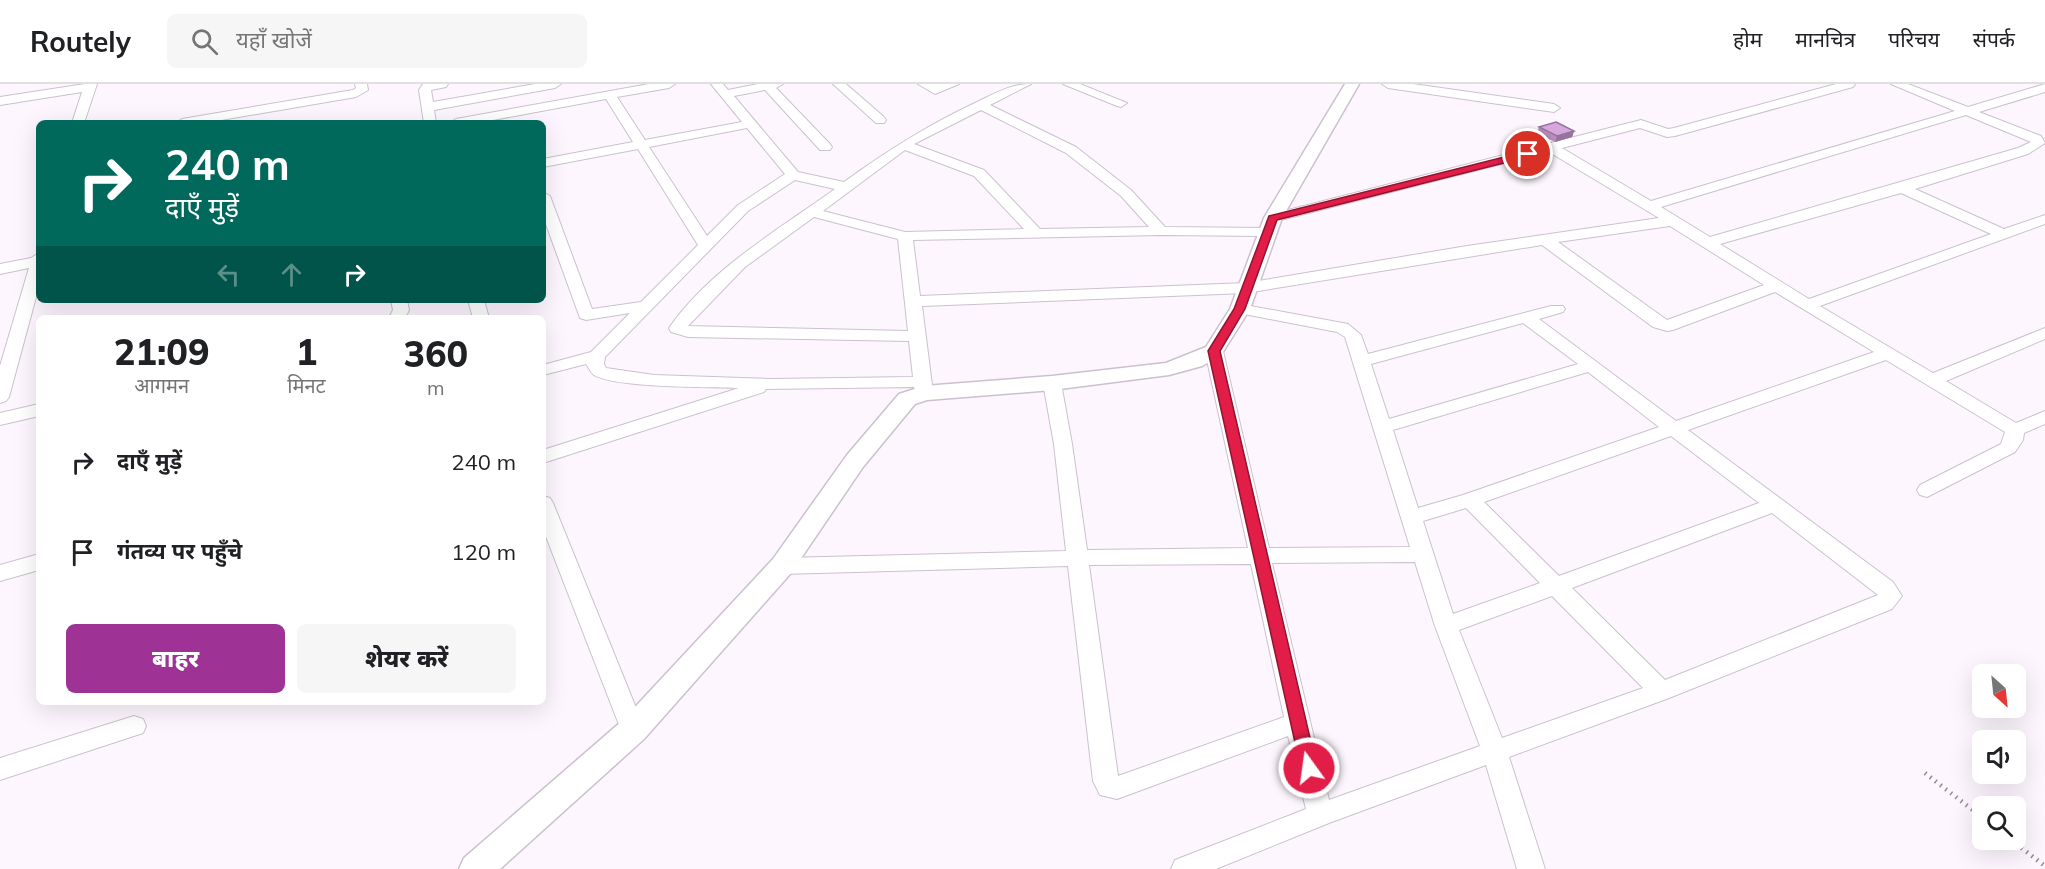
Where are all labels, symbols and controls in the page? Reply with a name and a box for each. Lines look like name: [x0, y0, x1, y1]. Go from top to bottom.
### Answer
search box: [167, 14, 587, 68]
text: Routely: [30, 24, 131, 59]
icon: search: [188, 25, 221, 58]
text: यहाँ खोजें: [236, 26, 312, 54]
text: होम: [1733, 26, 1762, 52]
text: मानचित्र: [1795, 26, 1855, 52]
text: परिचय: [1888, 26, 1940, 52]
text: संपर्क: [1973, 26, 2015, 52]
pin: [1502, 128, 1553, 179]
icon: arrive: [1511, 137, 1544, 170]
text: 240 m: [165, 138, 290, 191]
icon: right: [66, 144, 144, 222]
text: दाएँ मुड़ें: [165, 190, 239, 224]
icon: left: [212, 258, 245, 291]
icon: ahead: [275, 258, 308, 291]
icon: right: [338, 258, 371, 291]
text: 21:09: [114, 329, 210, 374]
text: 1: [296, 329, 317, 374]
text: 360: [403, 331, 468, 376]
text: आगमन: [134, 373, 189, 398]
text: मिनट: [287, 373, 326, 398]
text: m: [427, 375, 445, 400]
icon: right: [66, 446, 99, 479]
text: दाएँ मुड़ें: [117, 447, 182, 475]
text: 240 m: [451, 448, 516, 476]
icon: arrive: [66, 536, 99, 569]
text: गंतव्य पर पहुँचे: [117, 537, 242, 565]
text: 120 m: [451, 538, 516, 566]
button: बाहर: [66, 624, 285, 693]
button: शेयर करें: [297, 624, 516, 693]
north arrow: [1972, 664, 2026, 718]
map controls: [1972, 664, 2026, 850]
button: sound: [1972, 730, 2026, 784]
position arrow: [1277, 736, 1341, 800]
button: search: [1972, 796, 2026, 850]

